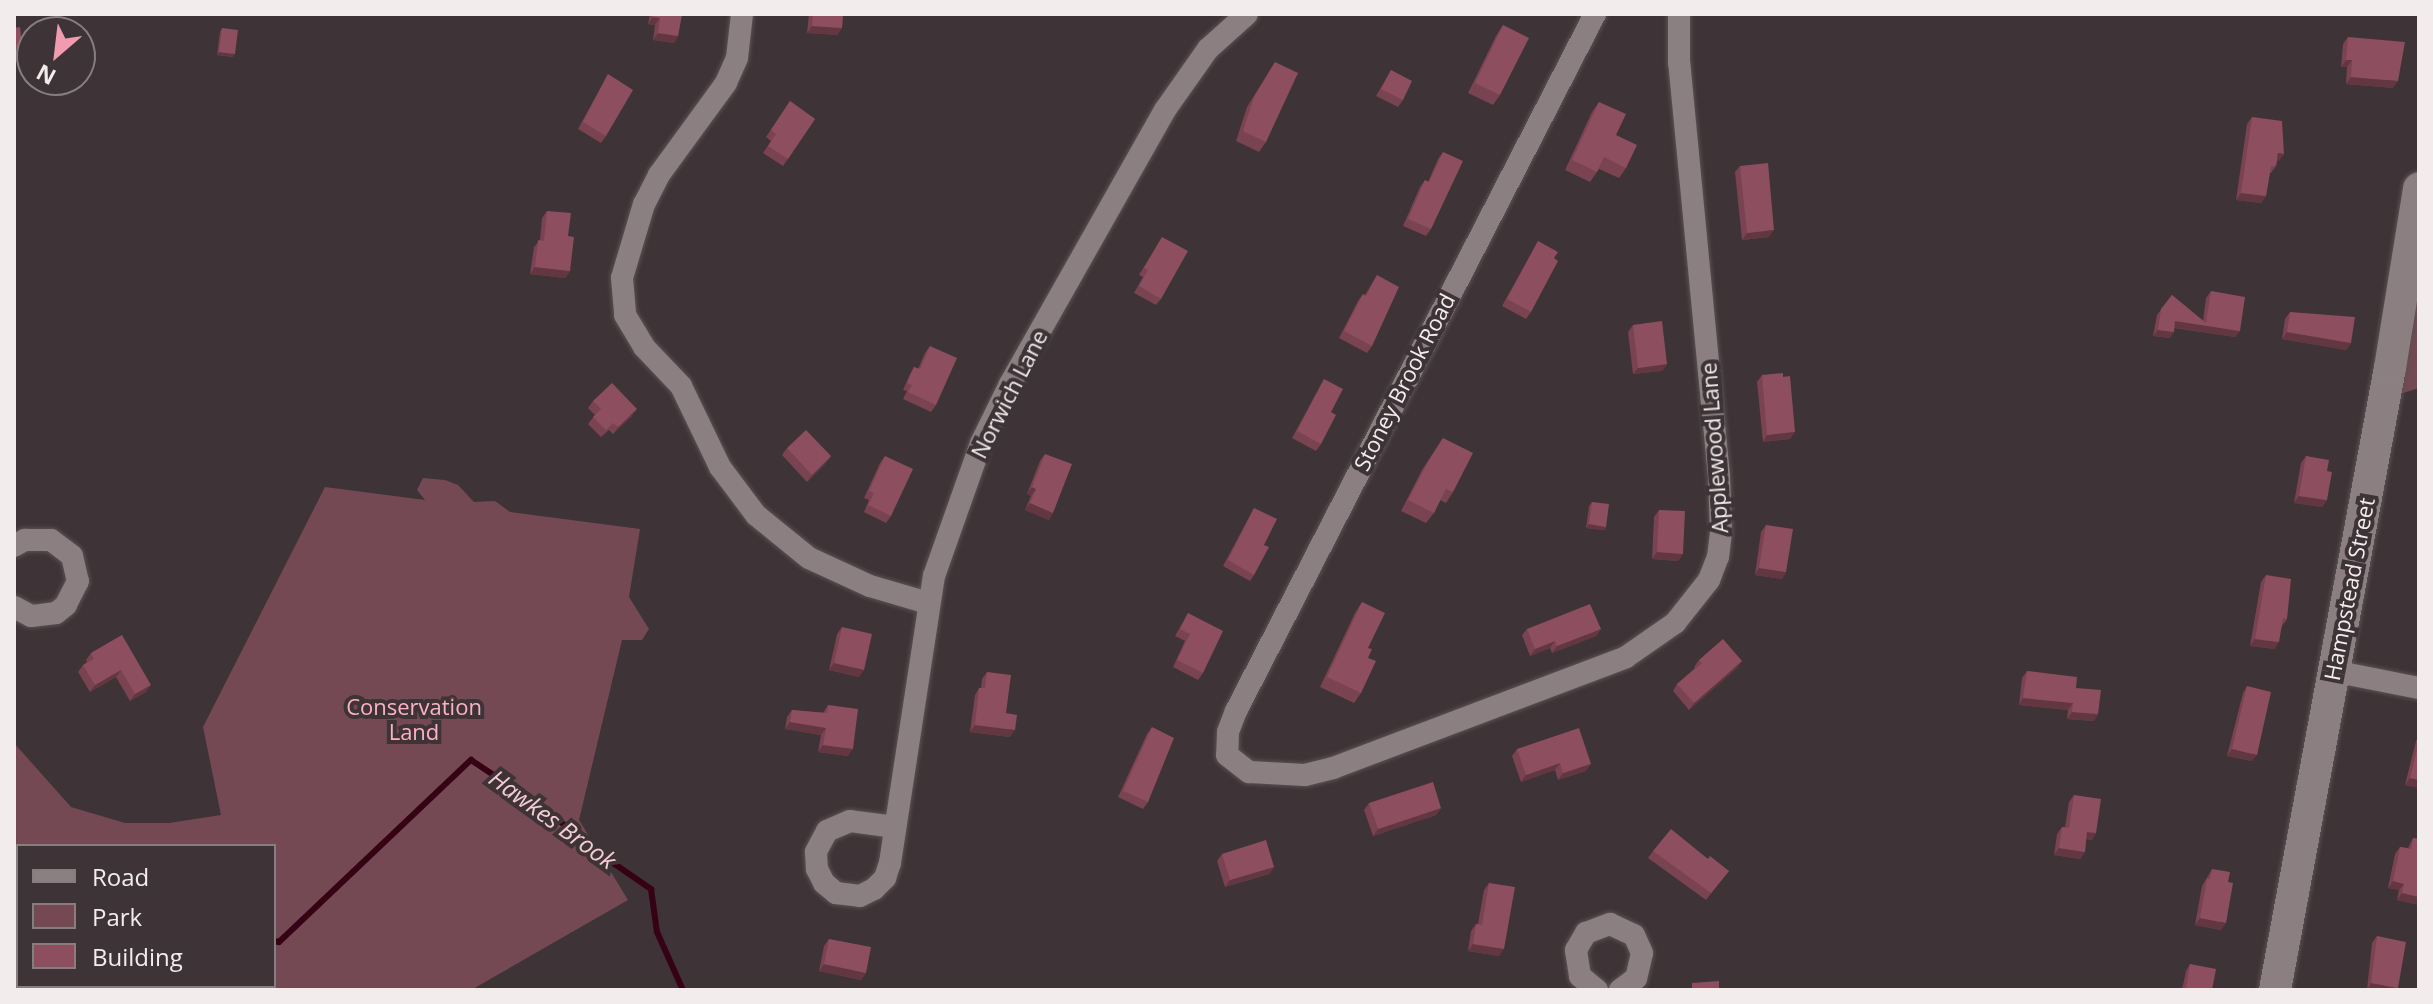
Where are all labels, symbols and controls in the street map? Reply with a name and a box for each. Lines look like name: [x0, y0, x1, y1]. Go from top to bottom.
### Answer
north arrow: [16, 16, 96, 96]
text: N: [31, 58, 61, 93]
street label: Stoney Brook Road: [1348, 289, 1460, 475]
street label: Norwich Lane: [965, 325, 1053, 463]
street label: Applewood Lane: [1695, 362, 1733, 534]
street label: Hampstead Street: [2318, 495, 2380, 683]
park label: Conservation Land: [346, 693, 482, 744]
water label: Hawkes Brook: [484, 763, 622, 875]
legend: [16, 844, 276, 988]
text: Road: [92, 860, 149, 893]
text: Park: [92, 900, 142, 933]
text: Building: [92, 940, 183, 973]

